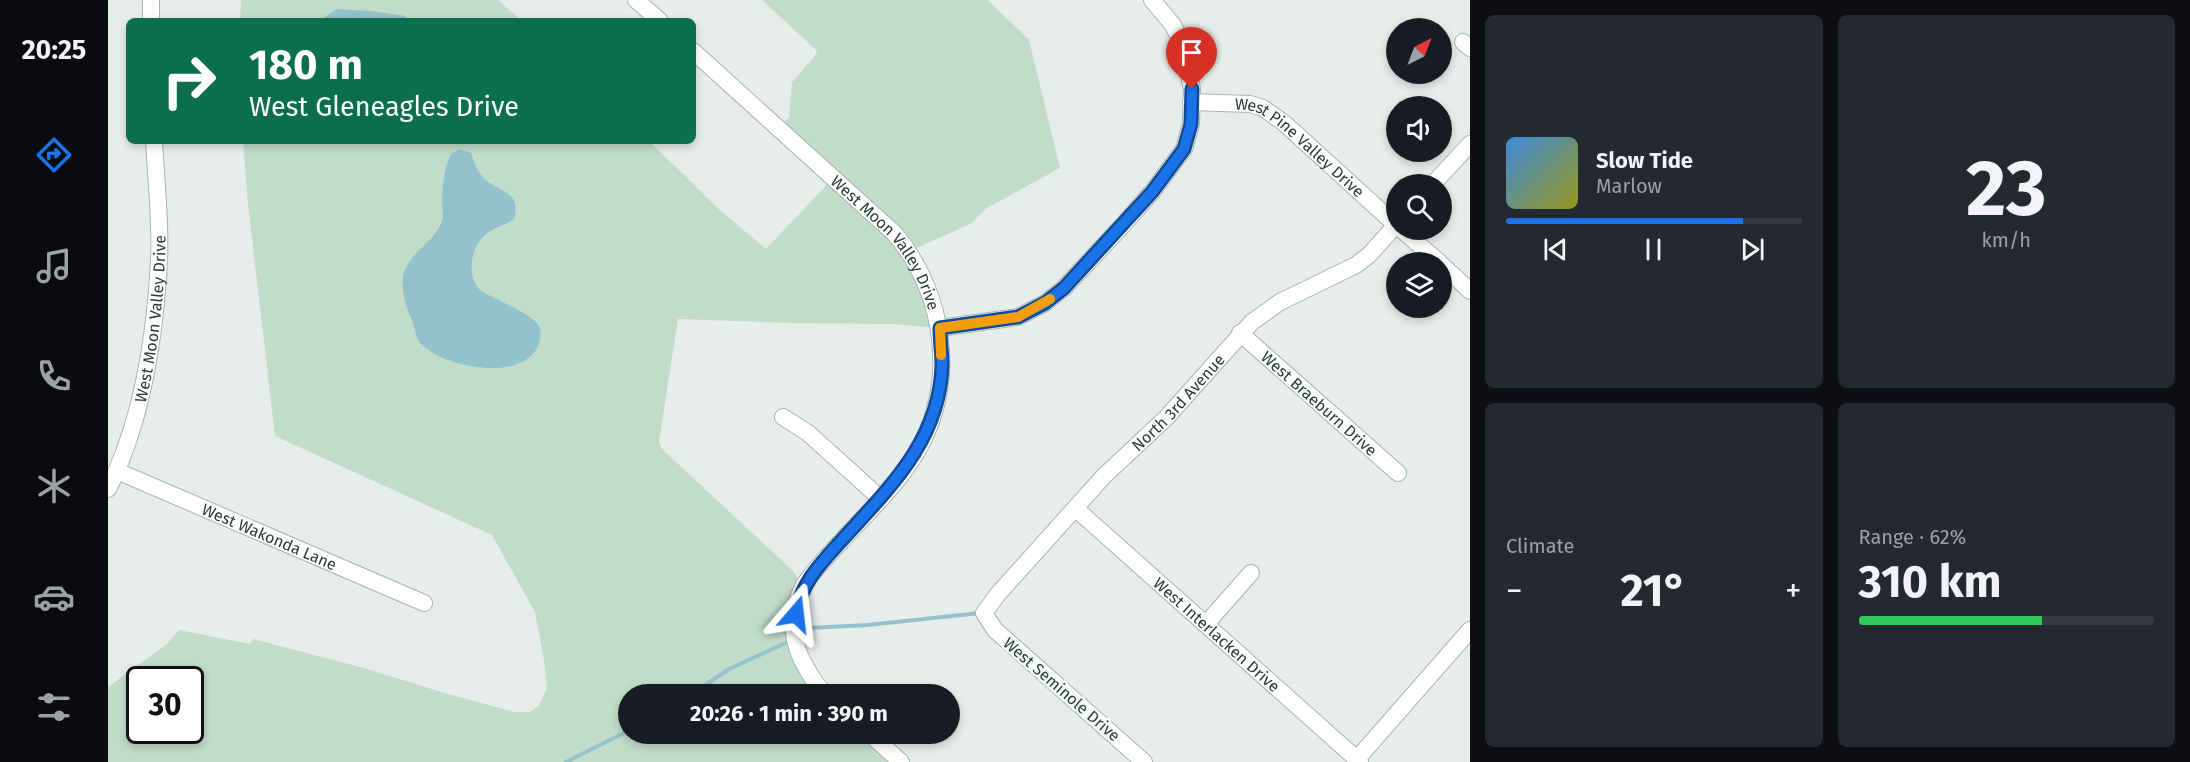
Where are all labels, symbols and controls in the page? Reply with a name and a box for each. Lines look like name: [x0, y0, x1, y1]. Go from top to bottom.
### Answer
north arrow: [1386, 18, 1452, 84]
map controls: [1386, 18, 1452, 318]
pin: [1166, 27, 1217, 89]
text: 20:25: [22, 34, 86, 66]
icon: arrive: [1175, 36, 1208, 69]
text: 180 m: [249, 40, 363, 90]
icon: right: [150, 42, 228, 120]
text: West Gleneagles Drive: [249, 91, 519, 123]
street label: West Pine Valley Drive: [1235, 94, 1368, 201]
button: sound: [1386, 96, 1452, 162]
icon: directions: [33, 134, 75, 176]
text: 23: [1966, 142, 2047, 236]
text: Slow Tide: [1596, 147, 1693, 174]
street label: West Moon Valley Drive: [827, 172, 943, 312]
button: search: [1386, 174, 1452, 240]
text: Marlow: [1596, 174, 1662, 198]
text: km/h: [1982, 228, 2031, 252]
icon: previous: [1539, 233, 1572, 266]
icon: pause: [1637, 233, 1670, 266]
icon: next: [1736, 233, 1769, 266]
street label: West Moon Valley Drive: [131, 235, 169, 404]
icon: music: [33, 245, 75, 287]
button: layers: [1386, 252, 1452, 318]
street label: West Braeburn Drive: [1257, 347, 1381, 460]
street label: North 3rd Avenue: [1128, 350, 1229, 455]
icon: phone: [33, 355, 75, 397]
icon: climate: [33, 465, 75, 507]
street label: West Wakonda Lane: [199, 500, 340, 574]
text: Range · 62%: [1859, 525, 1966, 549]
text: Climate: [1506, 534, 1574, 558]
text: 310 km: [1859, 555, 2002, 609]
text: 21°: [1620, 564, 1687, 618]
text: −: [1506, 571, 1523, 611]
text: +: [1785, 571, 1801, 611]
street label: West Interlacken Drive: [1149, 574, 1284, 696]
icon: car: [33, 576, 75, 618]
position arrow: [764, 582, 828, 646]
street label: West Seminole Drive: [999, 633, 1124, 745]
speed limit sign: 30: [126, 666, 204, 744]
icon: filters: [33, 686, 75, 728]
text: 20:26 · 1 min · 390 m: [690, 700, 888, 727]

